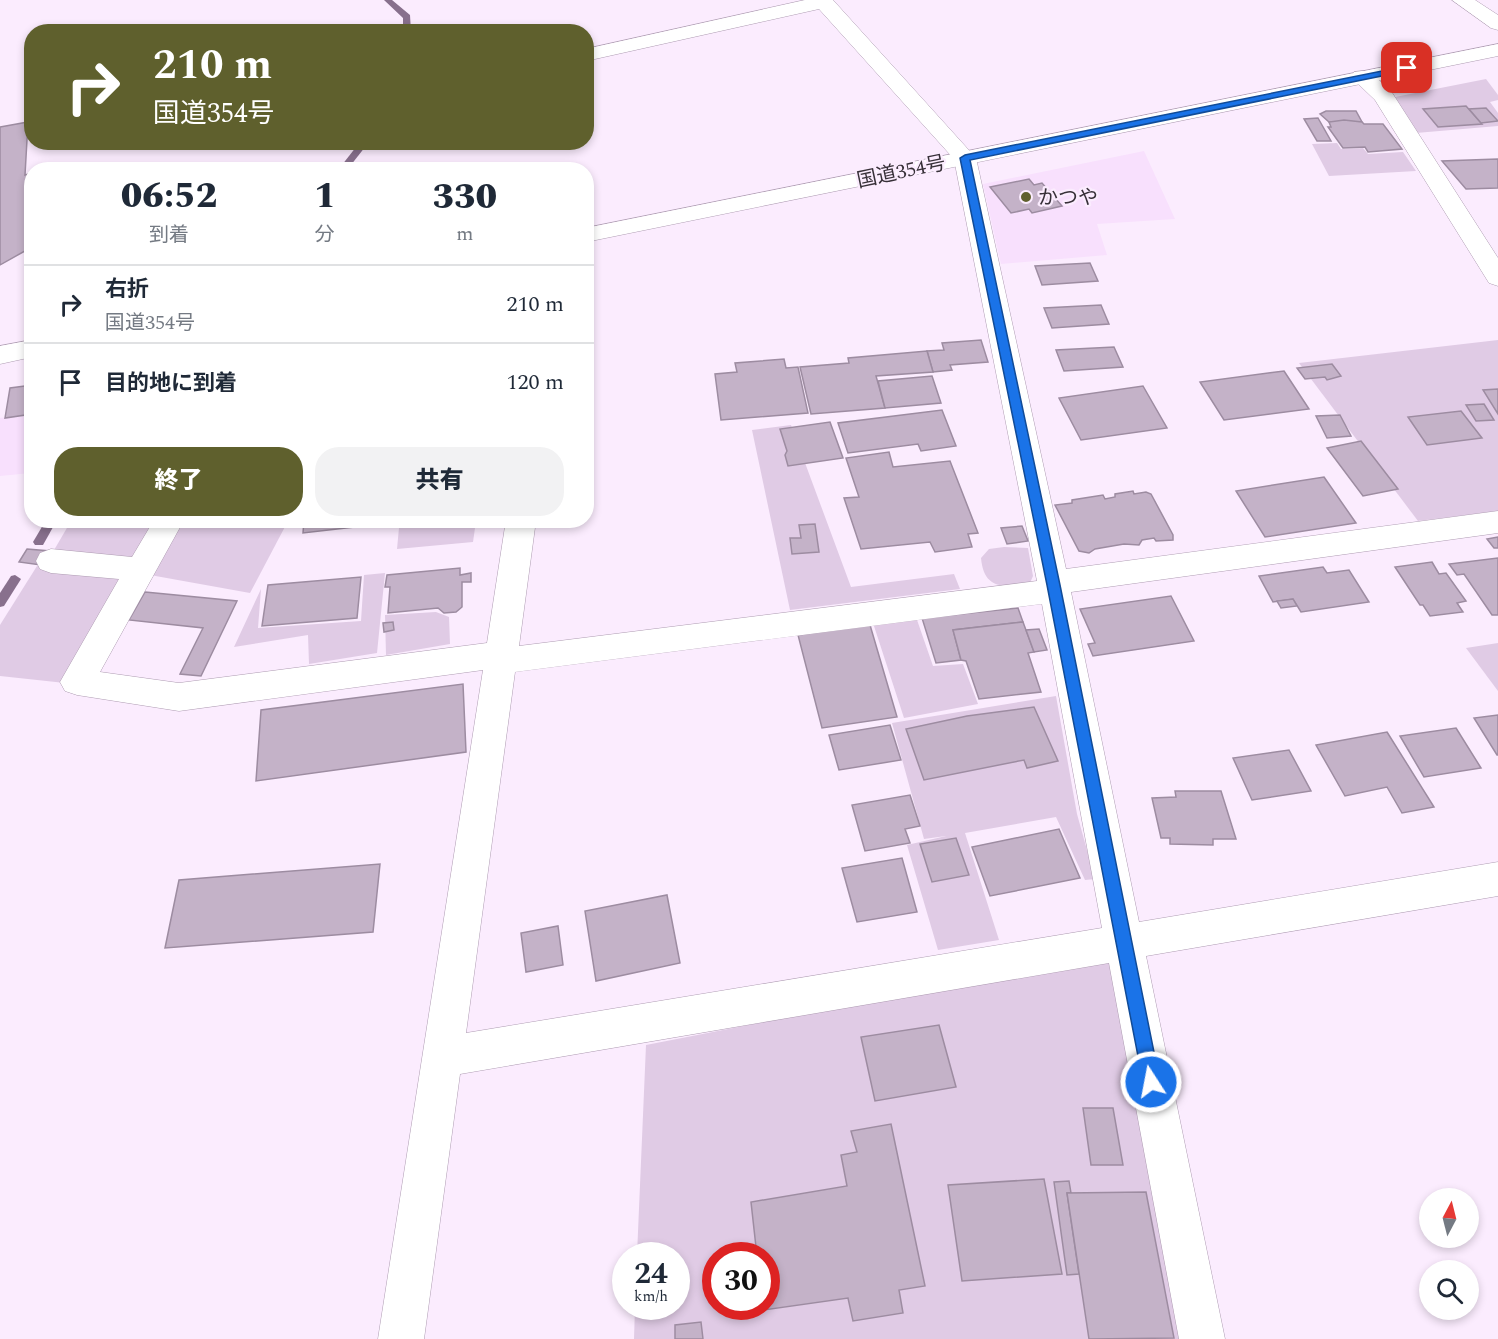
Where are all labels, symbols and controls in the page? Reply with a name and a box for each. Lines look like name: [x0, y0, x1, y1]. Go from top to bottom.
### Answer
text: 210 m: [153, 34, 272, 97]
pin: [1381, 42, 1432, 93]
icon: right: [54, 48, 132, 126]
icon: arrive: [1390, 51, 1423, 84]
text: 国道354号: [153, 93, 275, 135]
street label: 国道354号: [854, 148, 948, 196]
text: 06:52: [121, 169, 217, 224]
text: 1: [314, 169, 336, 224]
text: 330: [432, 170, 497, 225]
place label: かつや: [1038, 183, 1098, 213]
marker: かつや: [1019, 190, 1033, 204]
text: m: [456, 219, 473, 249]
text: 到着: [149, 220, 189, 250]
text: 分: [315, 220, 335, 250]
text: 右折: [105, 273, 149, 306]
icon: right: [54, 288, 87, 321]
text: 210 m: [507, 288, 564, 321]
text: 国道354号: [105, 308, 195, 338]
icon: arrive: [54, 366, 87, 399]
text: 120 m: [507, 366, 564, 399]
text: 目的地に到着: [105, 367, 237, 400]
button: 終了: [54, 447, 303, 516]
button: 共有: [315, 447, 564, 516]
position arrow: [1119, 1050, 1183, 1114]
north arrow: [1419, 1188, 1479, 1248]
map controls: [1419, 1188, 1479, 1320]
speed limit sign: 30: [702, 1242, 780, 1320]
text: 24: [634, 1251, 668, 1297]
button: search: [1419, 1260, 1479, 1320]
text: km/h: [634, 1285, 668, 1308]

